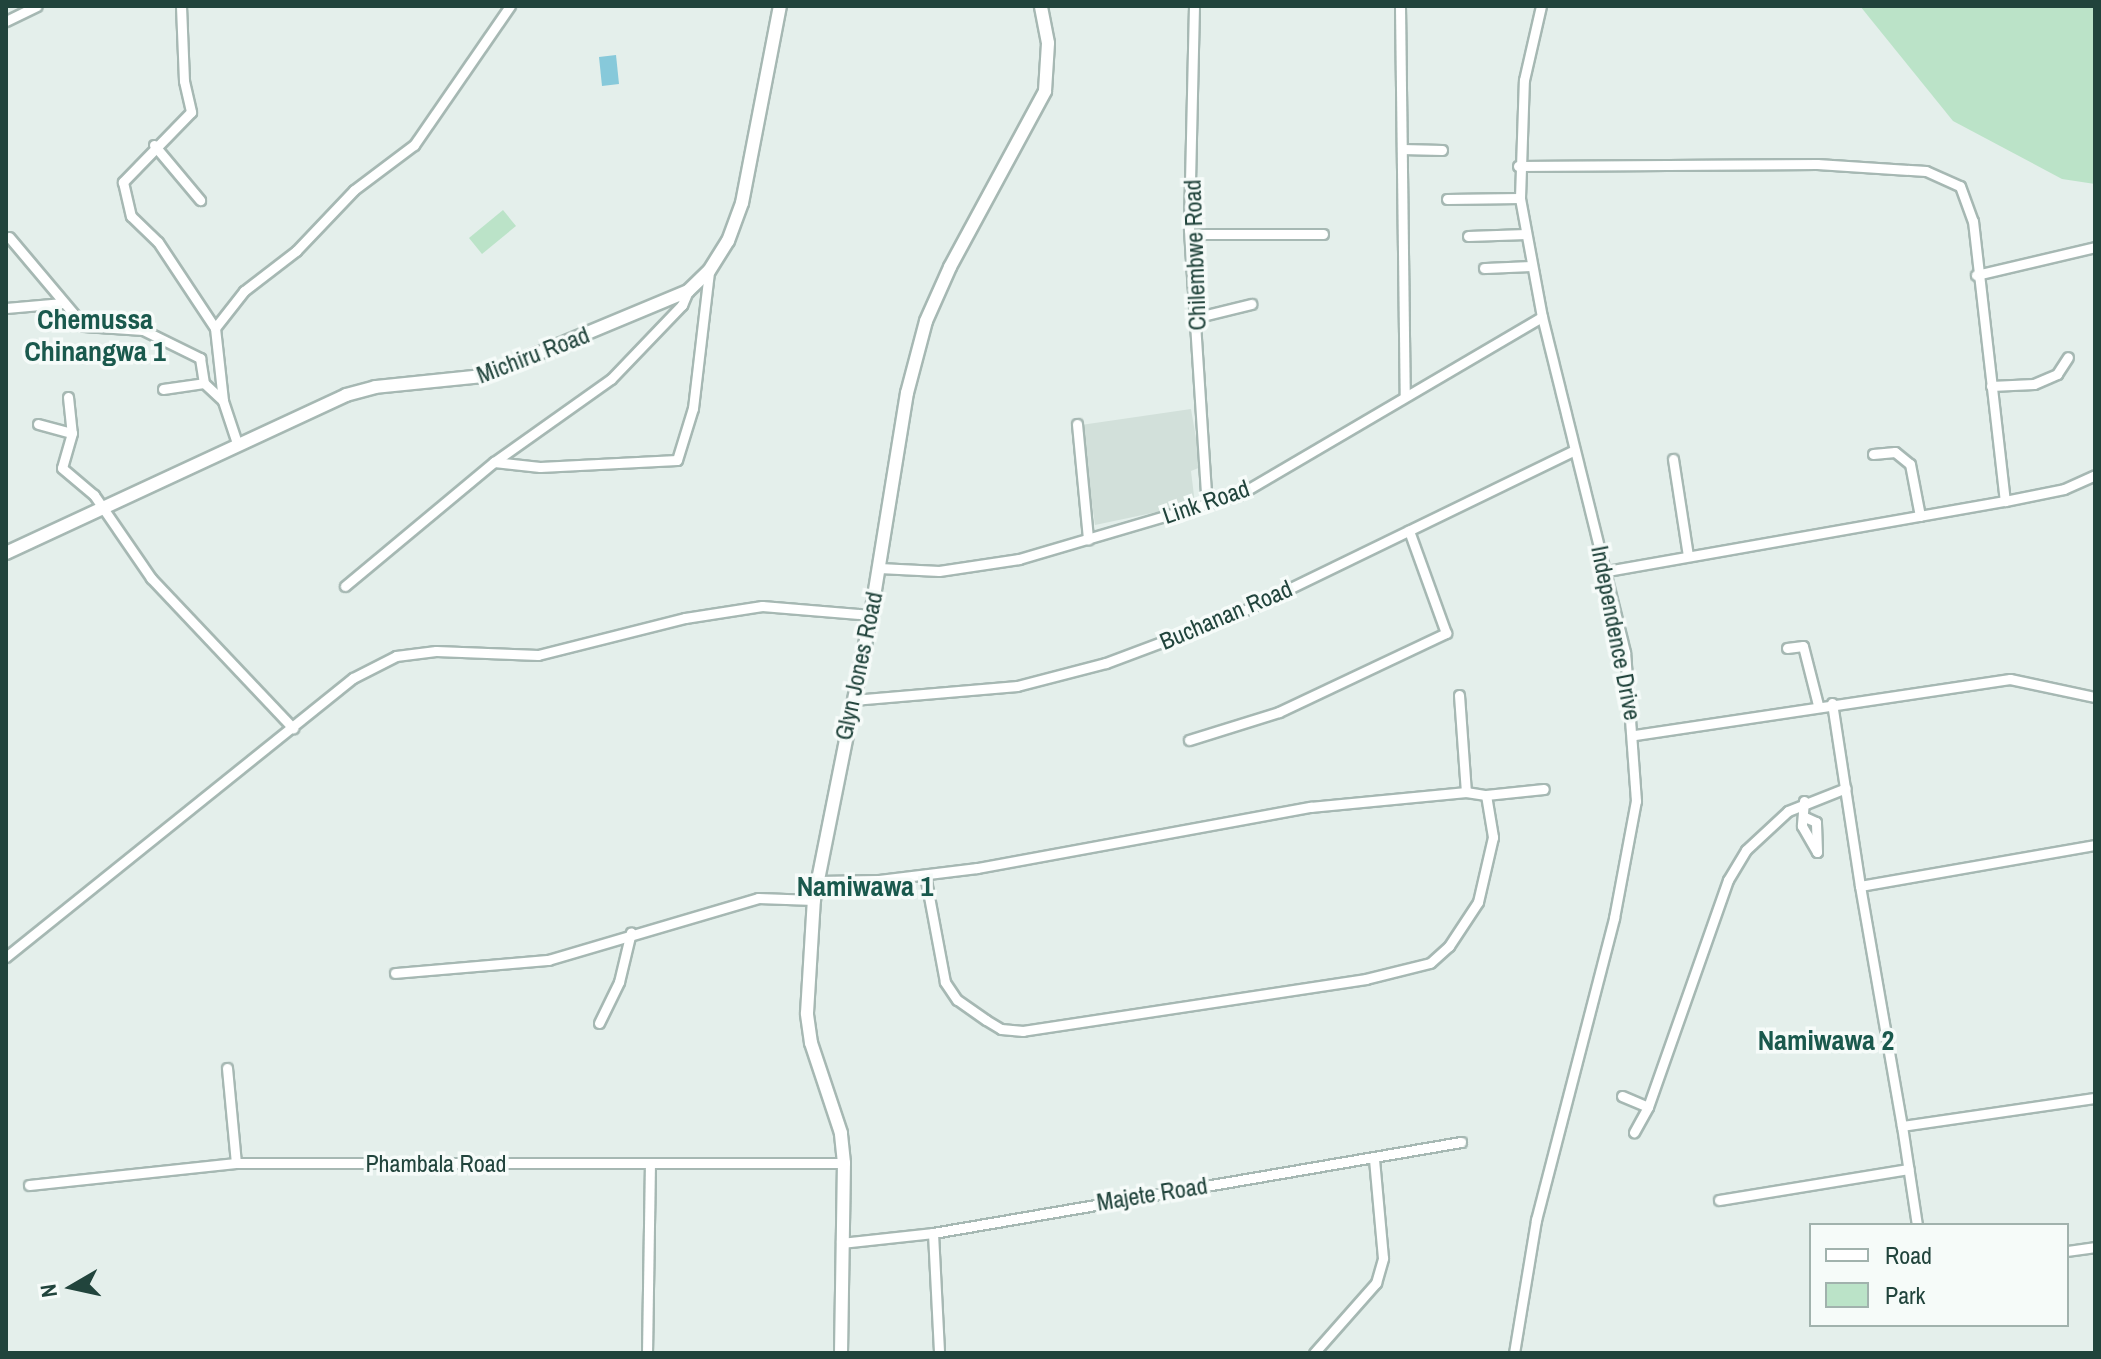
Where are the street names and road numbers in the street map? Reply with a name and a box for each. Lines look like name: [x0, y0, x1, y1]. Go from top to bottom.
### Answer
street label: Chilembwe Road: [1178, 179, 1212, 331]
street label: Michiru Road: [473, 320, 593, 390]
street label: Link Road: [1159, 474, 1253, 530]
street label: Independence Drive: [1585, 543, 1647, 723]
street label: Buchanan Road: [1155, 574, 1297, 656]
street label: Glyn Jones Road: [829, 589, 889, 743]
street label: Phambala Road: [365, 1150, 507, 1178]
street label: Majete Road: [1095, 1171, 1209, 1217]

